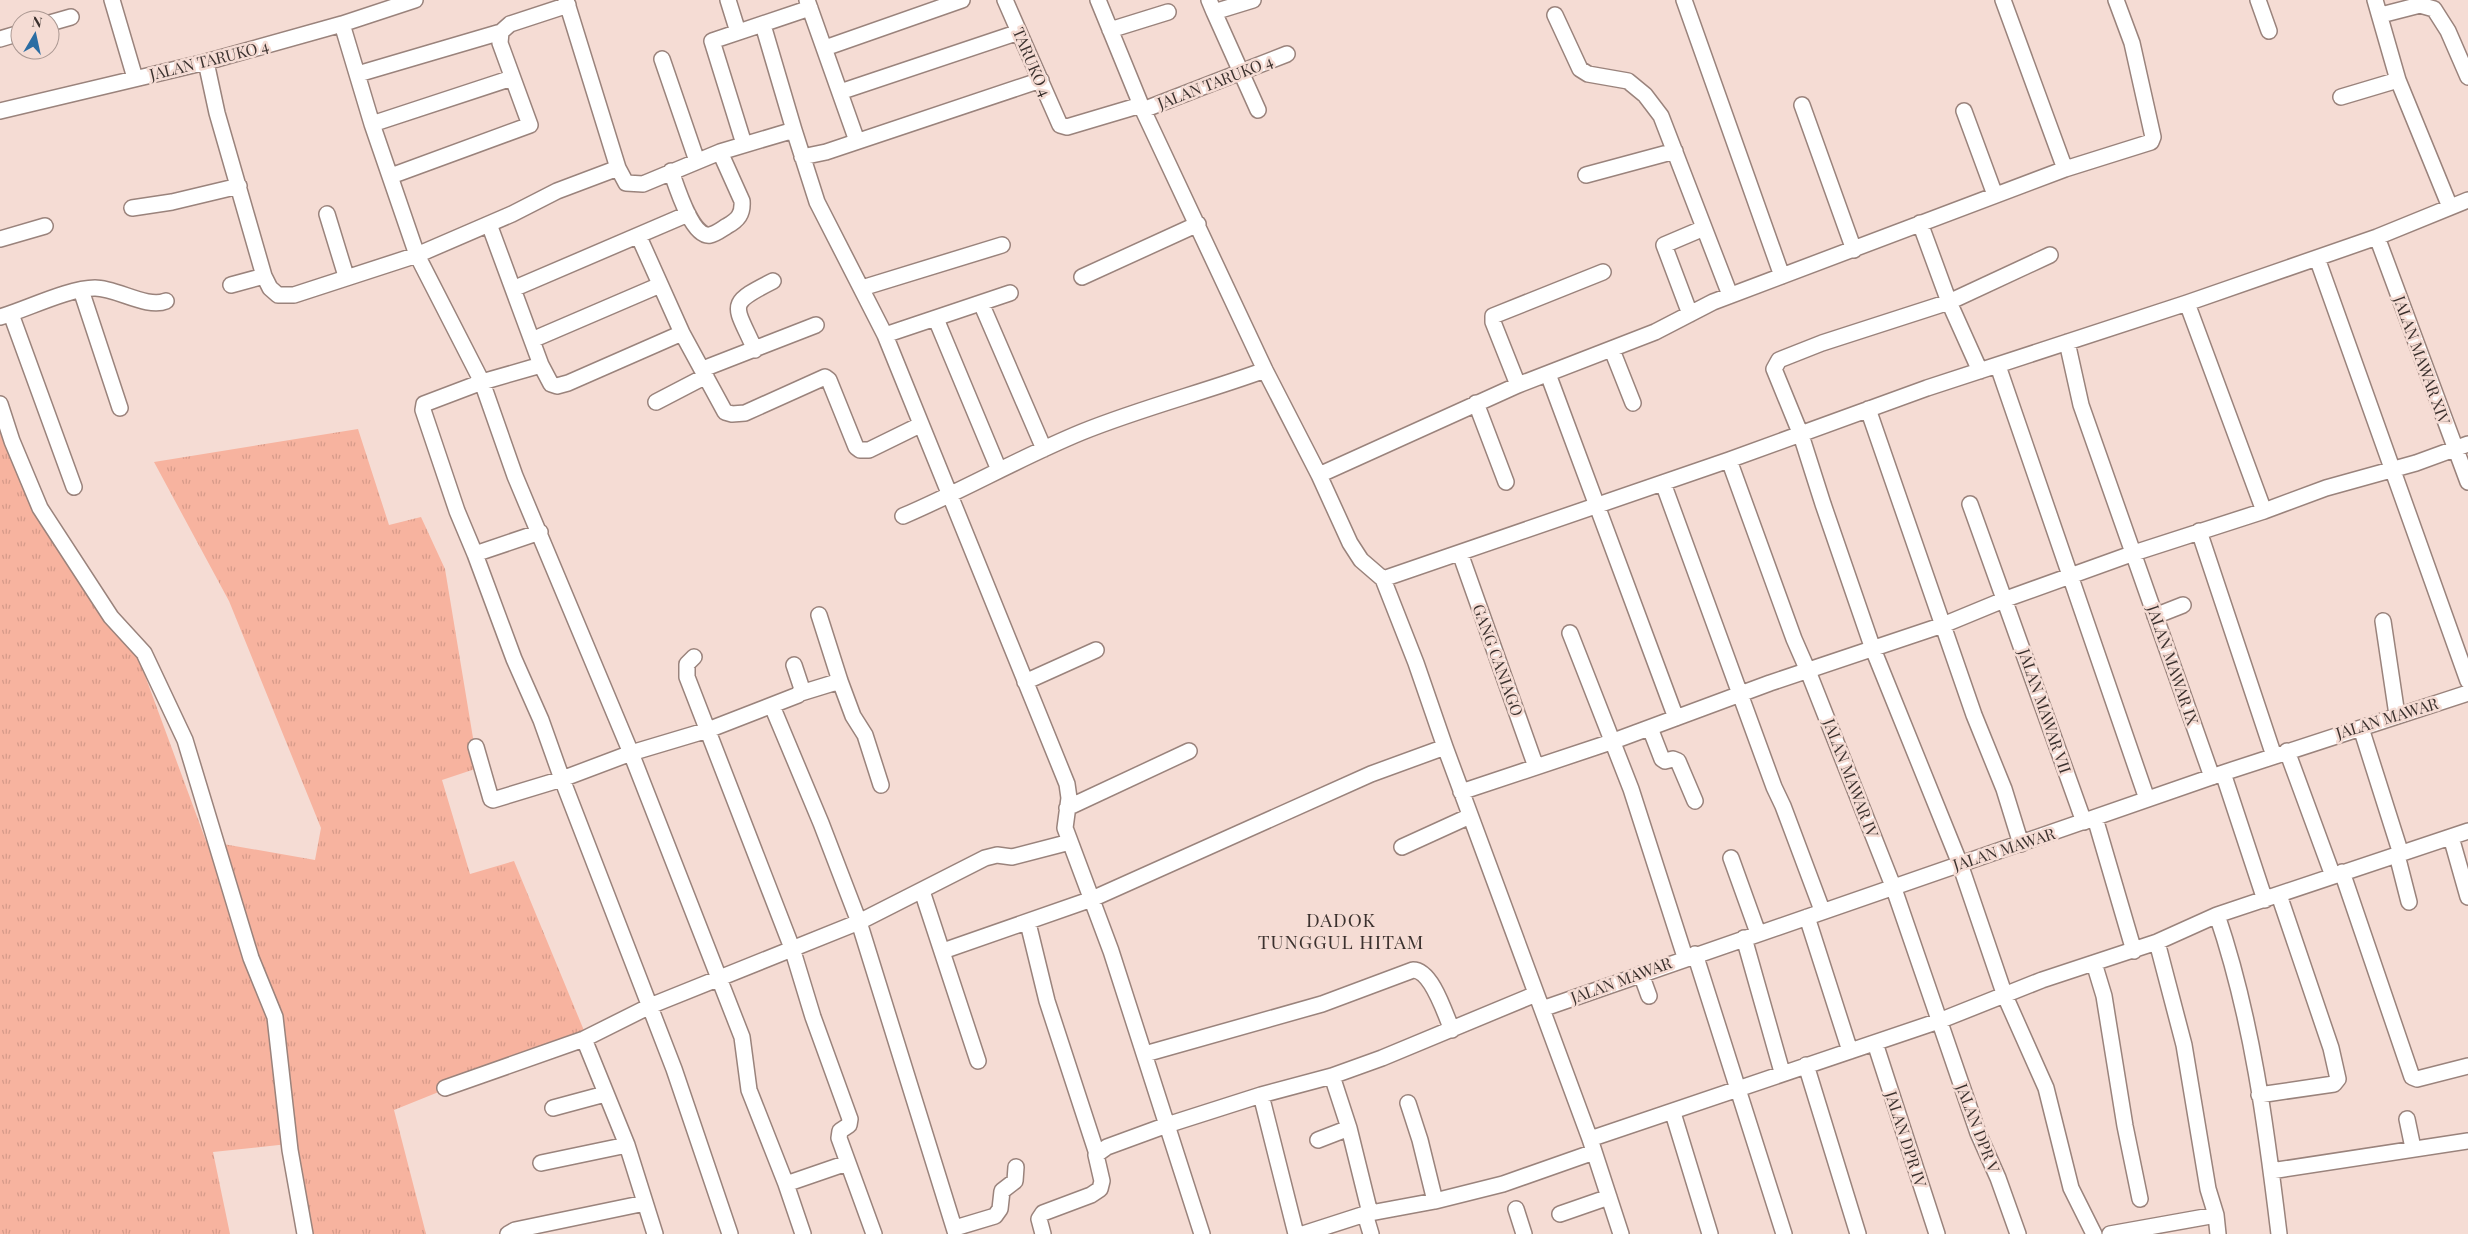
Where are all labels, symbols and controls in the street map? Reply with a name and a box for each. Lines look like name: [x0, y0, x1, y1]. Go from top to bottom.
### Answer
north arrow: [10, 10, 60, 60]
text: N: [31, 11, 44, 32]
street label: TARUKO 4: [1008, 24, 1056, 100]
street label: JALAN TARUKO 4: [146, 35, 271, 85]
street label: JALAN TARUKO 4: [1153, 50, 1276, 114]
street label: JALAN MAWAR XIV: [2389, 292, 2456, 428]
street label: GANG CANIAGO: [1468, 601, 1529, 719]
street label: JALAN MAWAR IX: [2143, 601, 2204, 728]
street label: JALAN MAWAR VII: [2014, 645, 2077, 776]
street label: JALAN MAWAR: [2332, 692, 2441, 743]
street label: JALAN MAWAR IV: [1819, 715, 1884, 841]
street label: JALAN MAWAR: [1949, 822, 2058, 875]
district label: DADOK TUNGGUL HITAM: [1258, 906, 1424, 954]
street label: JALAN MAWAR: [1566, 951, 1675, 1008]
street label: JALAN DPR V: [1952, 1079, 2005, 1176]
street label: JALAN DPR IV: [1881, 1087, 1932, 1190]

